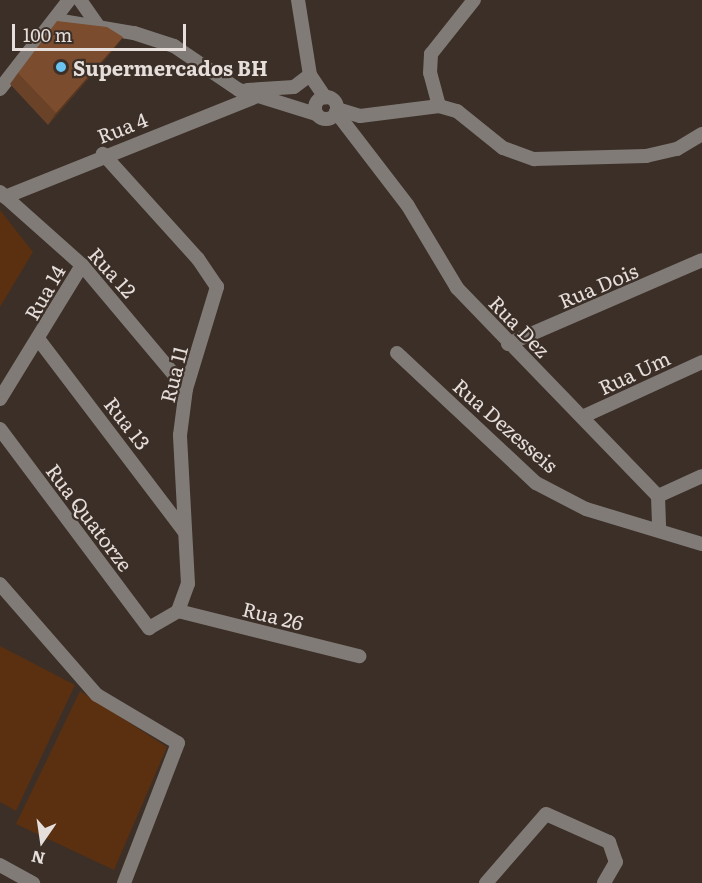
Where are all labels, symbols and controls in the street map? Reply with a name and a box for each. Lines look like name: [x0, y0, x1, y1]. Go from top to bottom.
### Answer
scale bar: [15, 12, 189, 50]
text: 100 m: [23, 21, 72, 48]
place label: Supermercados BH: [73, 55, 268, 79]
marker: Supermercados BH: [54, 60, 68, 74]
street label: Rua 4: [93, 106, 151, 148]
street label: Rua 12: [84, 242, 142, 302]
street label: Rua Dois: [555, 258, 641, 312]
street label: Rua 14: [19, 260, 69, 324]
street label: Rua Dez: [485, 290, 555, 362]
street label: Rua 11: [154, 343, 192, 405]
street label: Rua Um: [594, 345, 674, 399]
street label: Rua Dezesseis: [449, 373, 563, 477]
street label: Rua 13: [100, 392, 156, 454]
street label: Rua Quatorze: [42, 459, 138, 575]
street label: Rua 26: [240, 596, 306, 634]
north arrow: [12, 811, 72, 871]
text: N: [29, 845, 47, 872]

